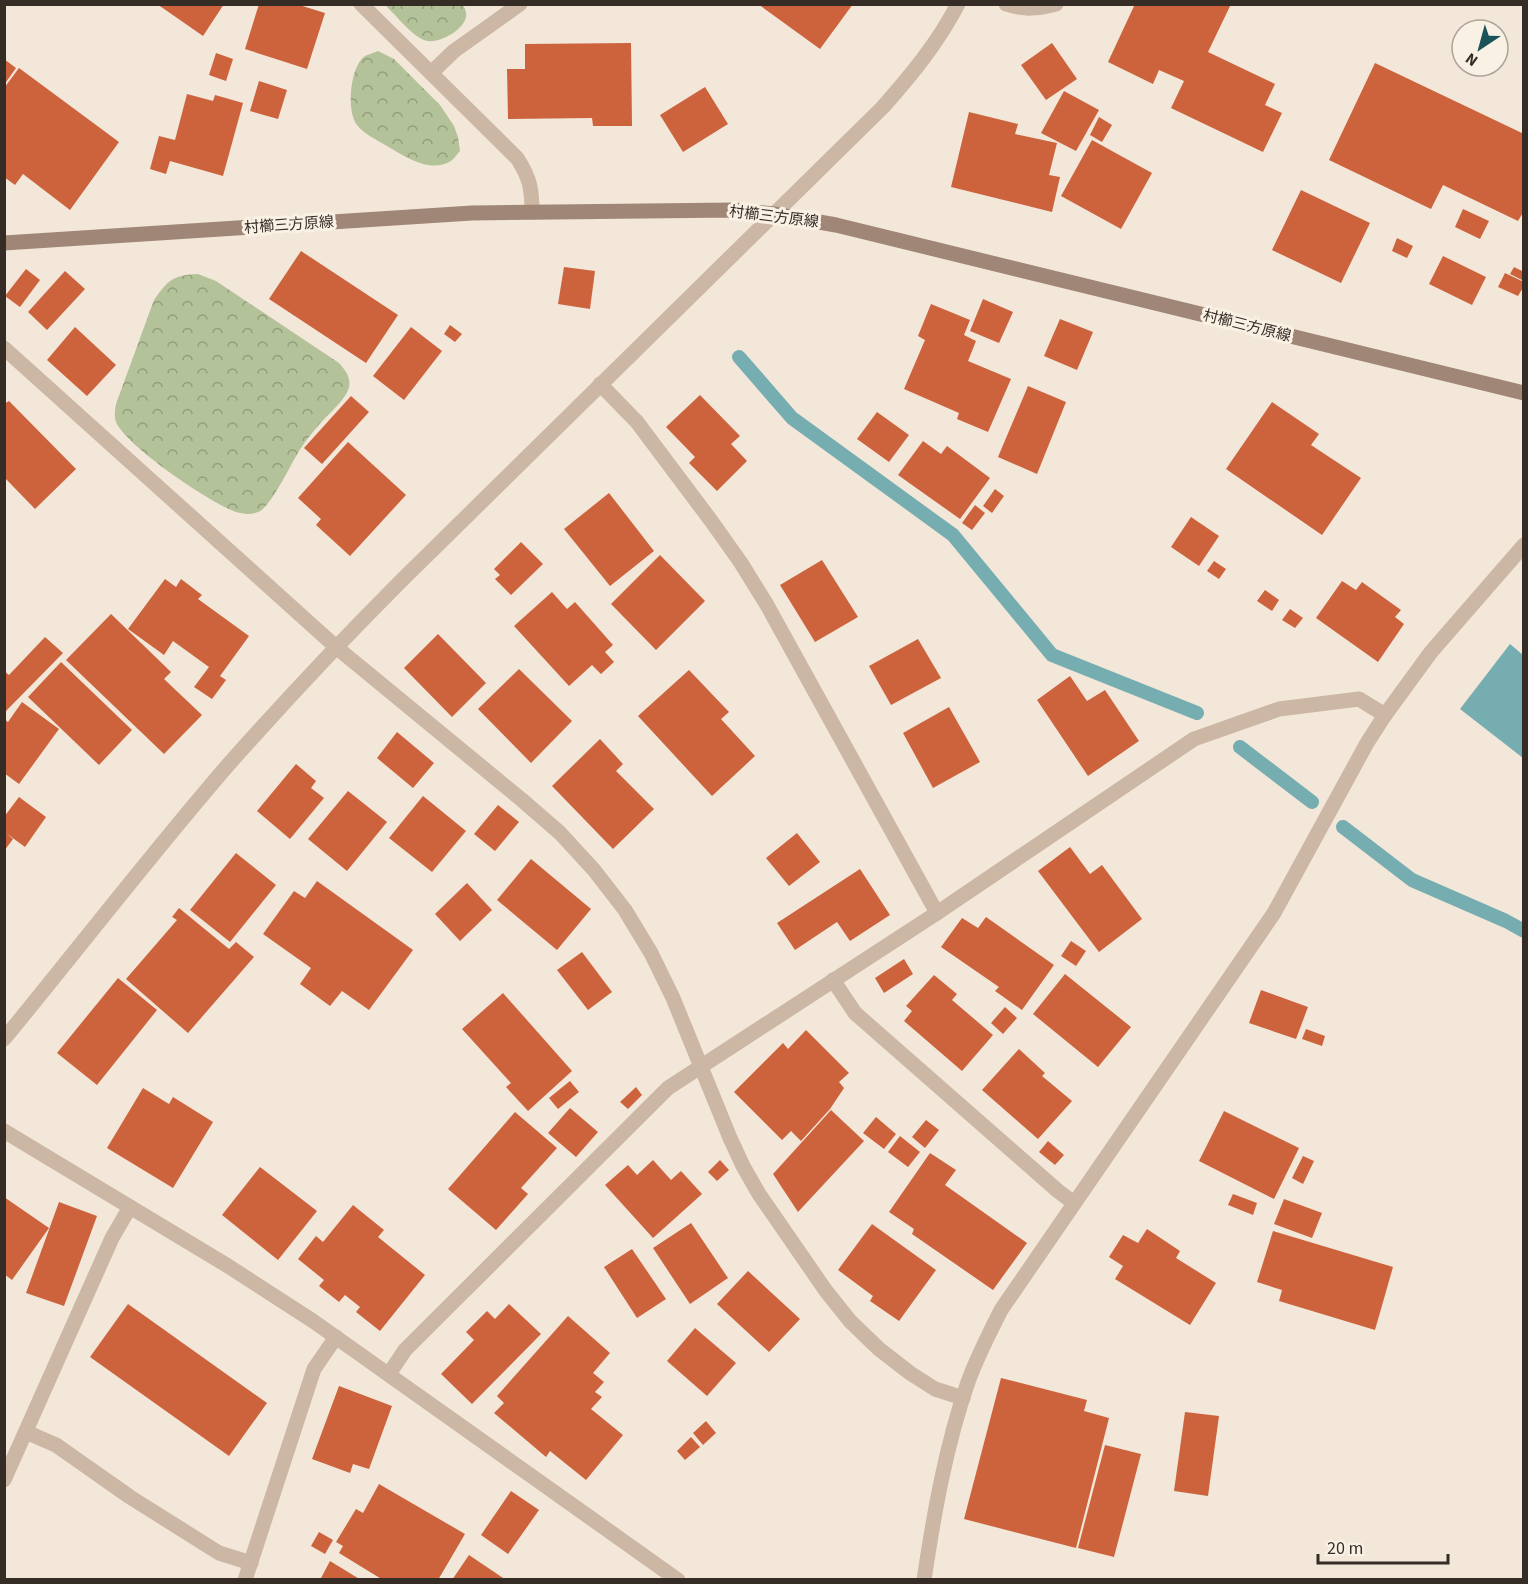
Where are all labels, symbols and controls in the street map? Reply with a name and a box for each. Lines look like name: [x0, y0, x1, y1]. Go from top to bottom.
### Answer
north arrow: [1450, 18, 1510, 78]
text: N: [1461, 47, 1483, 71]
street label: 村櫛三方原線: [728, 201, 820, 233]
street label: 村櫛三方原線: [243, 211, 335, 239]
street label: 村櫛三方原線: [1201, 305, 1293, 347]
scale bar: [1318, 1527, 1448, 1565]
text: 20 m: [1327, 1536, 1363, 1561]

